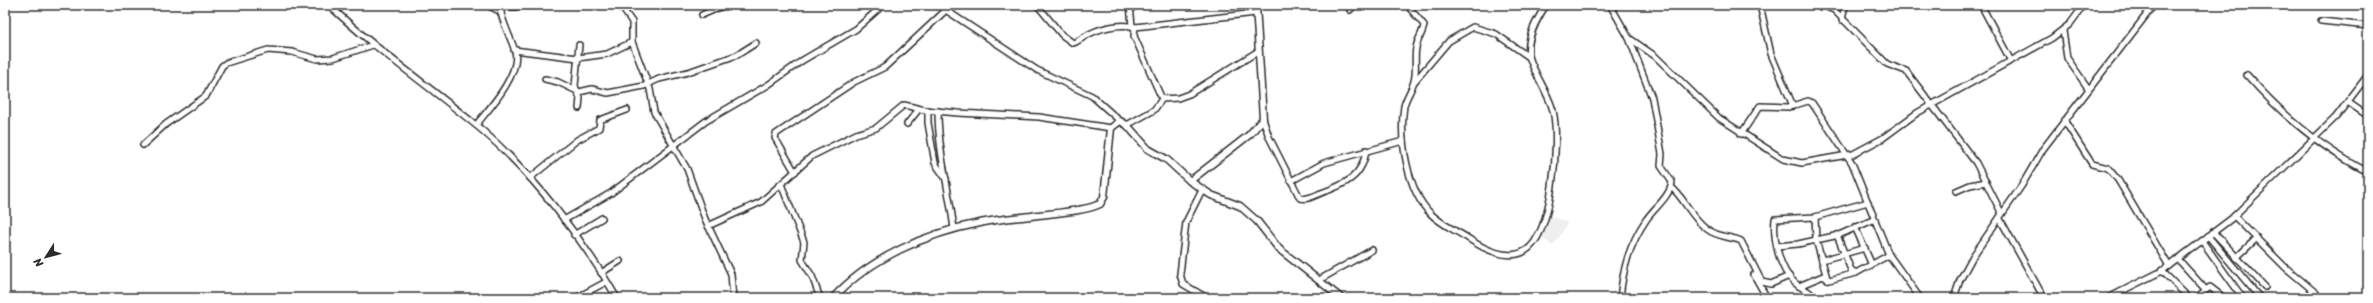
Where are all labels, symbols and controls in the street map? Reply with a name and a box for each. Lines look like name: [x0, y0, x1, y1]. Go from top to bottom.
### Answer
north arrow: [26, 237, 66, 277]
text: N: [28, 254, 49, 272]

